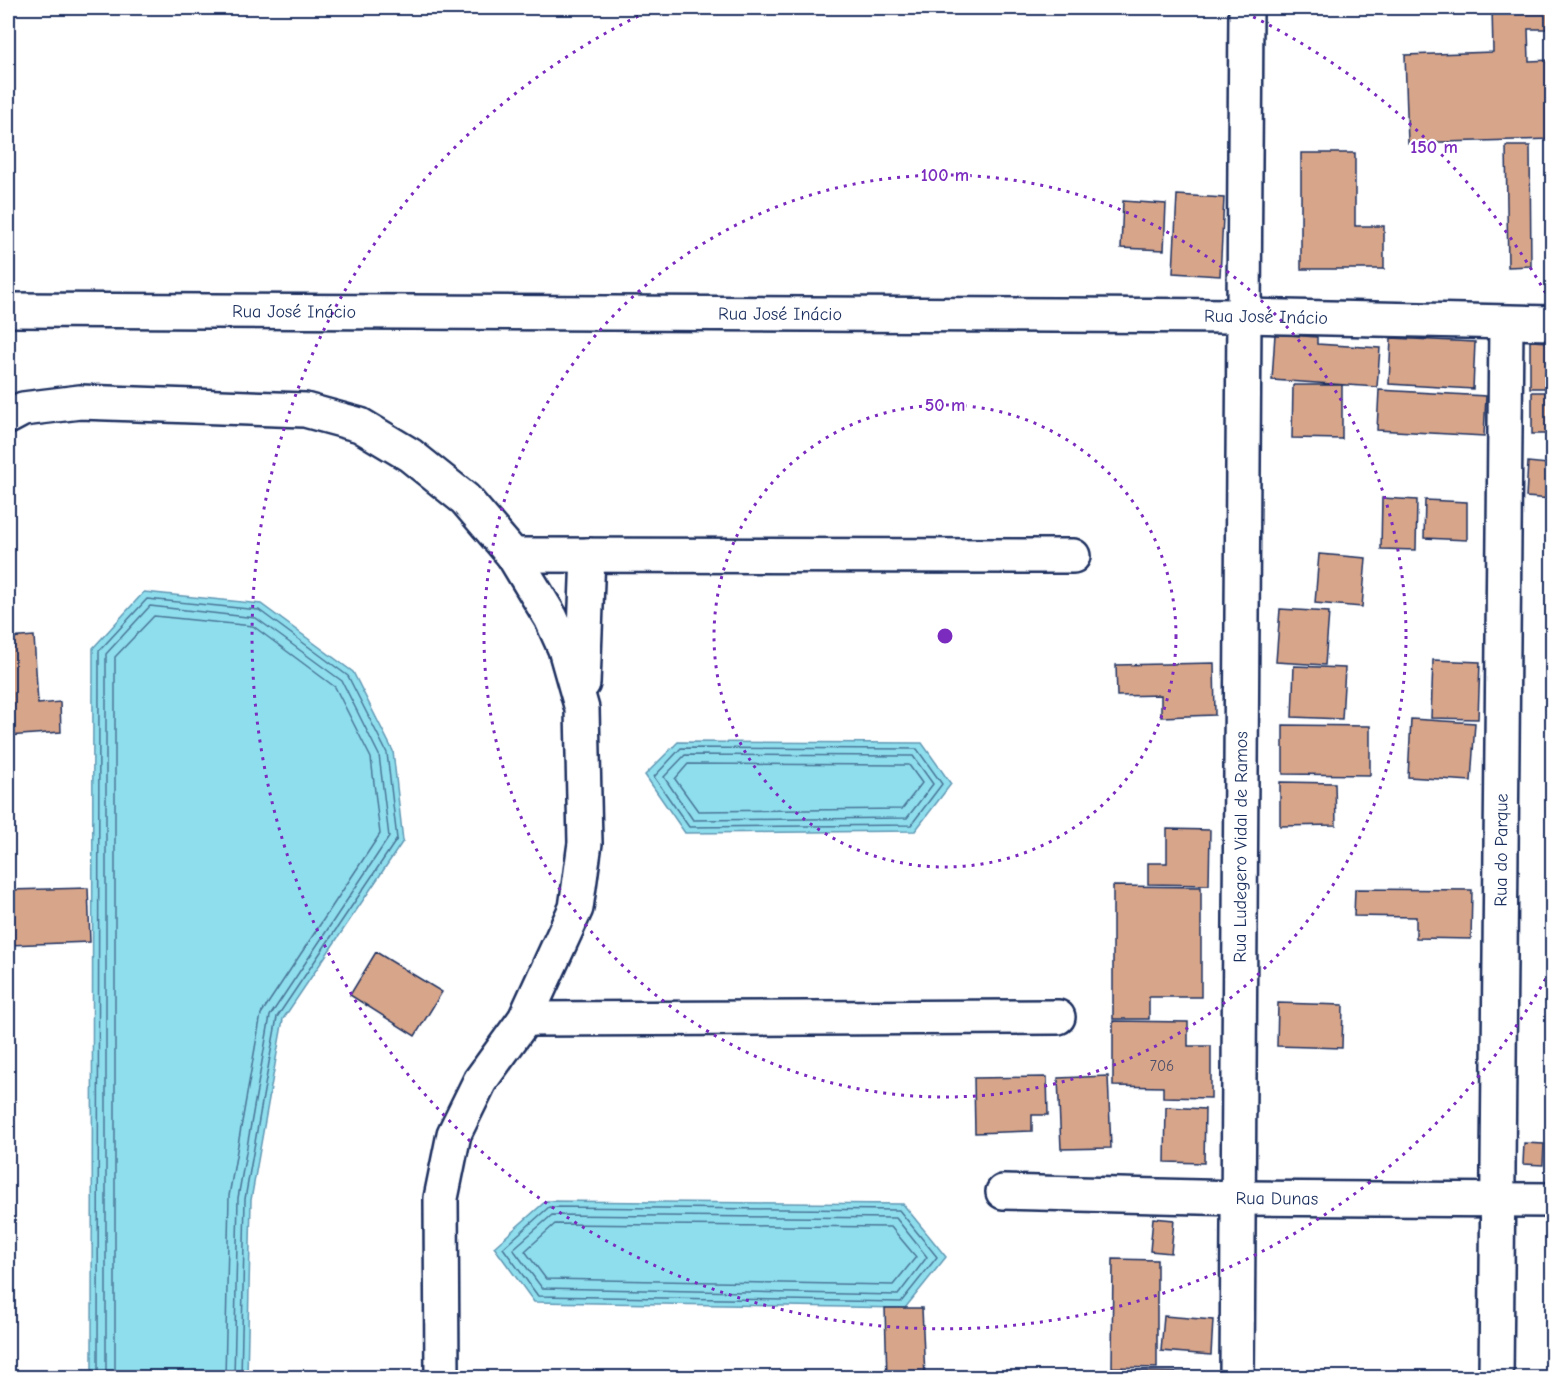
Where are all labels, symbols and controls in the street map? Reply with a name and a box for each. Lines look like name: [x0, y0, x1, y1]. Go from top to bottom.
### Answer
text: 150 m: [1410, 137, 1458, 158]
text: 100 m: [921, 165, 969, 186]
street label: Rua José Inácio: [232, 301, 356, 323]
street label: Rua José Inácio: [718, 303, 842, 325]
street label: Rua José Inácio: [1204, 306, 1328, 329]
text: 50 m: [925, 395, 965, 416]
centre of rings: [935, 626, 955, 646]
street label: Rua Ludegero Vidal de Ramos: [1230, 731, 1252, 963]
street label: Rua do Parque: [1490, 793, 1513, 907]
house number: 706: [1150, 1057, 1174, 1075]
street label: Rua Dunas: [1236, 1188, 1318, 1210]

